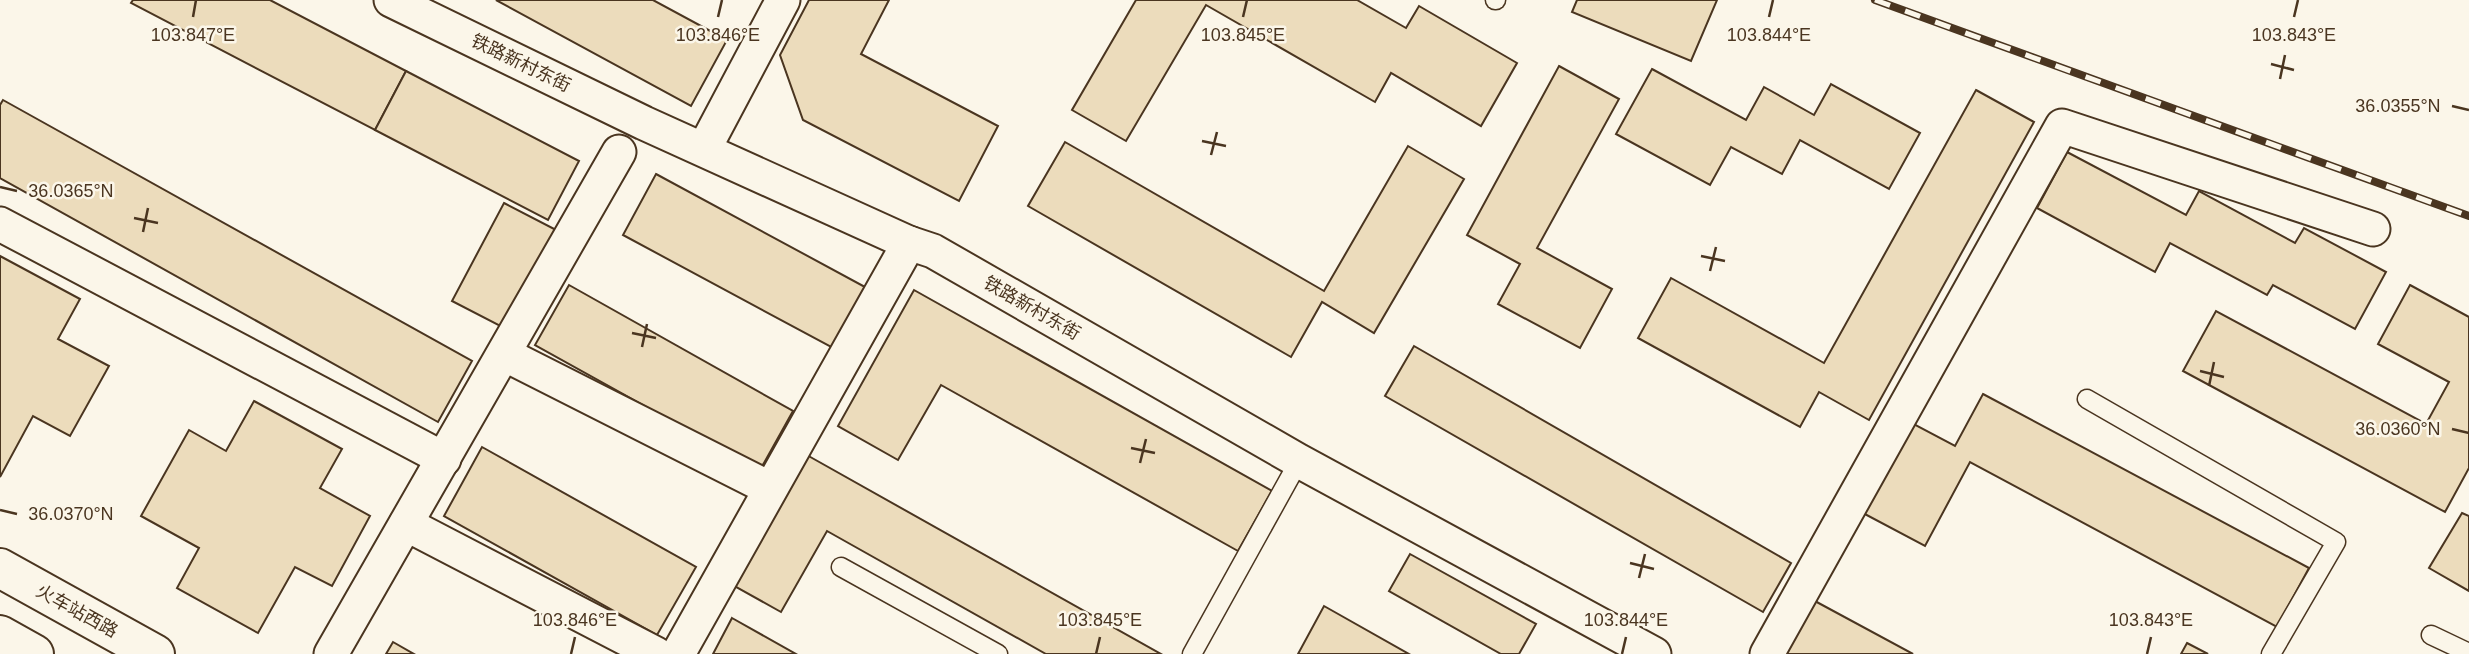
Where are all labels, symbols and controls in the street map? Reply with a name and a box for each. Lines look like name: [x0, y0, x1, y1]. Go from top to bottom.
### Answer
text: 103.847°E: [151, 25, 235, 45]
text: 103.846°E: [676, 25, 760, 45]
text: 103.845°E: [1201, 25, 1285, 45]
text: 103.844°E: [1727, 25, 1811, 45]
text: 103.843°E: [2252, 25, 2336, 45]
street label: 铁路新村东街: [468, 30, 574, 96]
text: 36.0355°N: [2355, 96, 2441, 116]
text: 36.0365°N: [28, 181, 114, 201]
street label: 铁路新村东街: [980, 272, 1084, 344]
text: 36.0360°N: [2355, 419, 2441, 439]
text: 36.0370°N: [28, 504, 114, 524]
street label: 火车站西路: [33, 580, 121, 642]
text: 103.846°E: [533, 610, 617, 630]
text: 103.845°E: [1058, 610, 1142, 630]
text: 103.844°E: [1584, 610, 1668, 630]
text: 103.843°E: [2109, 610, 2193, 630]

